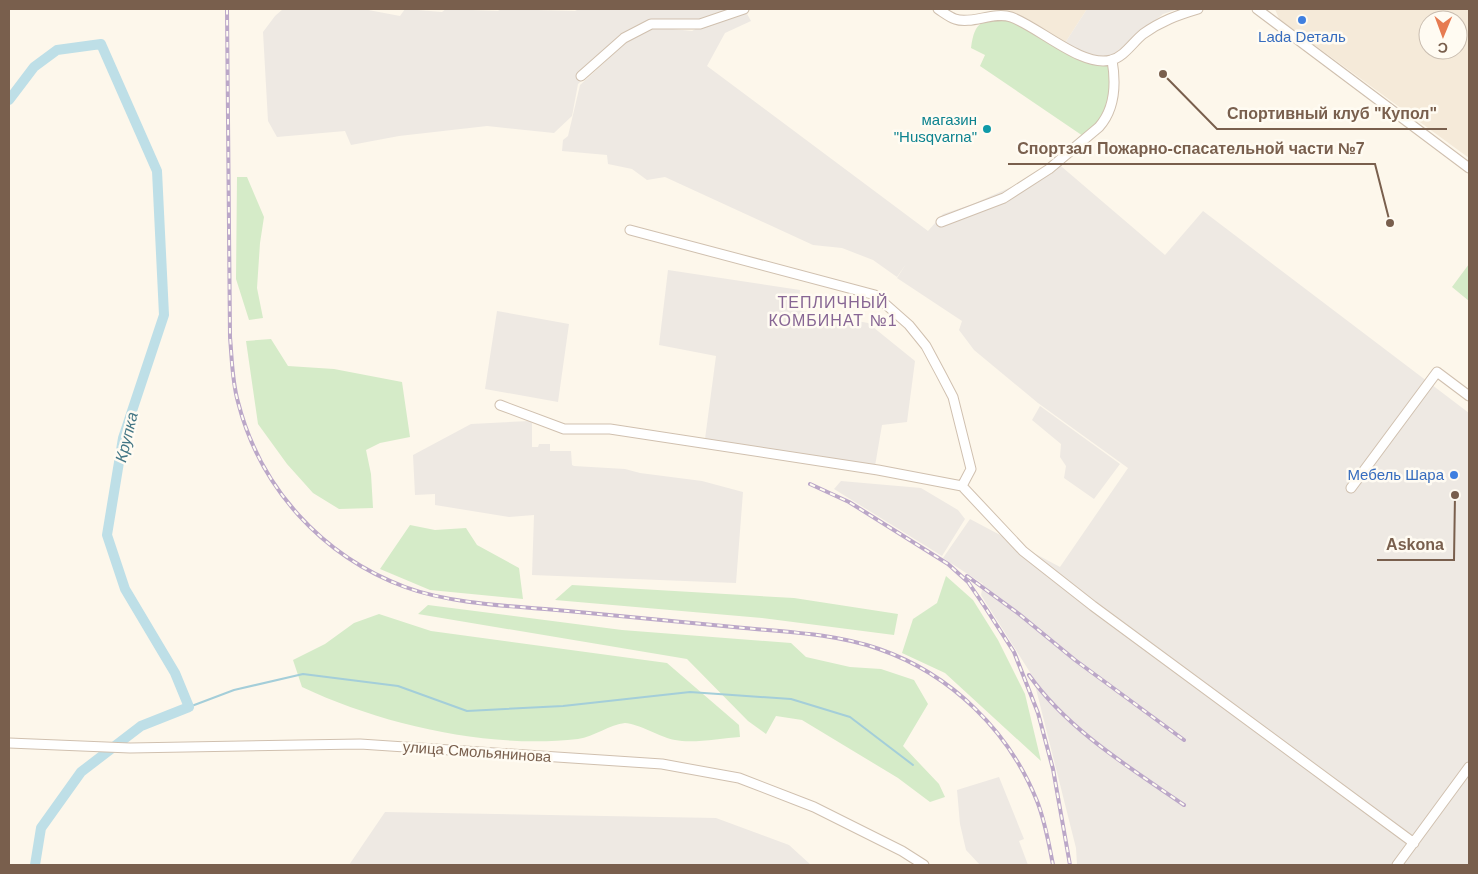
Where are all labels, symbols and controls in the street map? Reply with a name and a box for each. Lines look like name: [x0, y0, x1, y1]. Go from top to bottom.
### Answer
north arrow: [1418, 10, 1468, 60]
marker: Lada Dеталь: [1296, 14, 1308, 26]
place label: Lada Dеталь: [1258, 28, 1346, 45]
text: С: [1438, 40, 1448, 56]
callout: Спортивный клуб "Купол": [1217, 98, 1447, 129]
text: Спортивный клуб "Купол": [1227, 105, 1437, 122]
place label: магазин "Husqvarna": [894, 111, 977, 145]
marker: магазин "Husqvarna": [981, 123, 993, 135]
callout: Спортзал Пожарно-спасательной части №7: [1008, 133, 1375, 164]
text: Спортзал Пожарно-спасательной части №7: [1017, 140, 1365, 157]
district label: ТЕПЛИЧНЫЙ КОМБИНАТ №1: [768, 293, 898, 329]
water label: Крупка: [112, 410, 141, 464]
place label: Мебель Шара: [1347, 466, 1445, 483]
marker: Мебель Шара: [1448, 469, 1460, 481]
callout: Askona: [1377, 529, 1454, 560]
text: Askona: [1386, 536, 1444, 553]
street label: улица Смольянинова: [402, 738, 552, 765]

